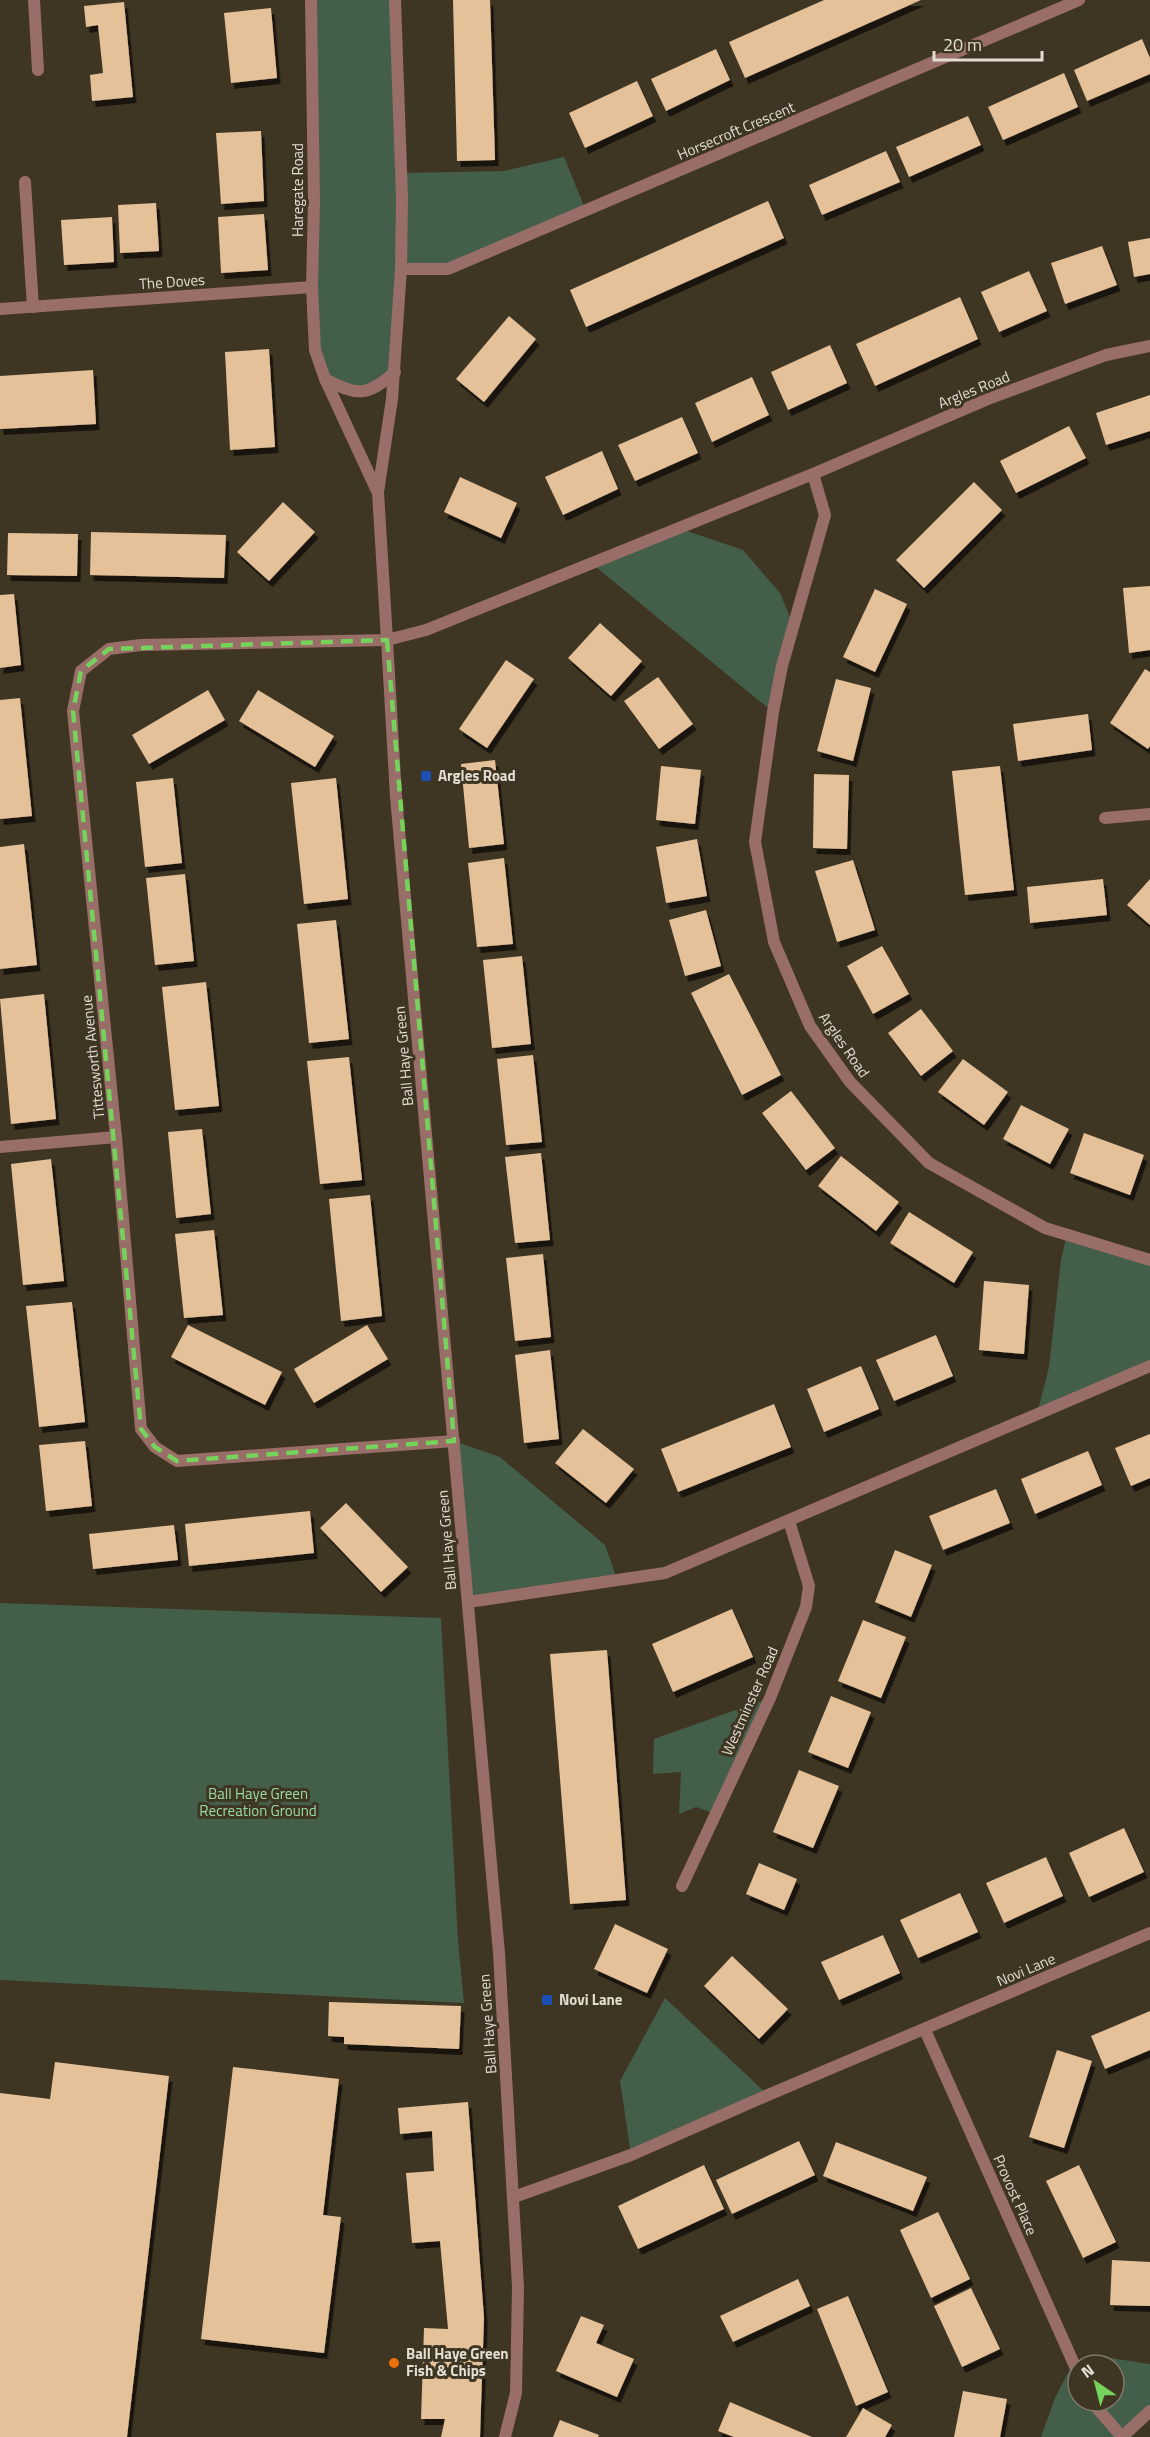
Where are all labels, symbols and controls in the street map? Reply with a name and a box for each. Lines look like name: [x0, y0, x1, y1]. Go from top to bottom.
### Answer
scale bar: [934, 24, 1042, 62]
text: 20 m: [943, 31, 982, 58]
street label: Horsecroft Crescent: [673, 95, 799, 166]
street label: Haregate Road: [286, 143, 309, 237]
street label: The Doves: [138, 268, 206, 295]
street label: Argles Road: [934, 365, 1013, 414]
place label: Argles Road: [438, 764, 516, 787]
marker: Argles Road: [419, 769, 433, 783]
street label: Tittesworth Avenue: [75, 994, 110, 1120]
street label: Ball Haye Green: [388, 1005, 419, 1107]
street label: Argles Road: [813, 1007, 875, 1082]
street label: Ball Haye Green: [431, 1489, 462, 1591]
street label: Westminster Road: [715, 1642, 784, 1759]
park label: Ball Haye Green Recreation Ground: [199, 1782, 317, 1822]
street label: Novi Lane: [993, 1947, 1059, 1992]
street label: Ball Haye Green: [473, 1973, 502, 2075]
place label: Novi Lane: [559, 1988, 623, 2011]
marker: Novi Lane: [540, 1993, 554, 2007]
street label: Provost Place: [987, 2151, 1043, 2239]
place label: Ball Haye Green Fish & Chips: [406, 2342, 509, 2382]
north arrow: [1066, 2353, 1126, 2413]
marker: Ball Haye Green Fish & Chips: [387, 2356, 401, 2370]
text: N: [1076, 2358, 1099, 2384]

